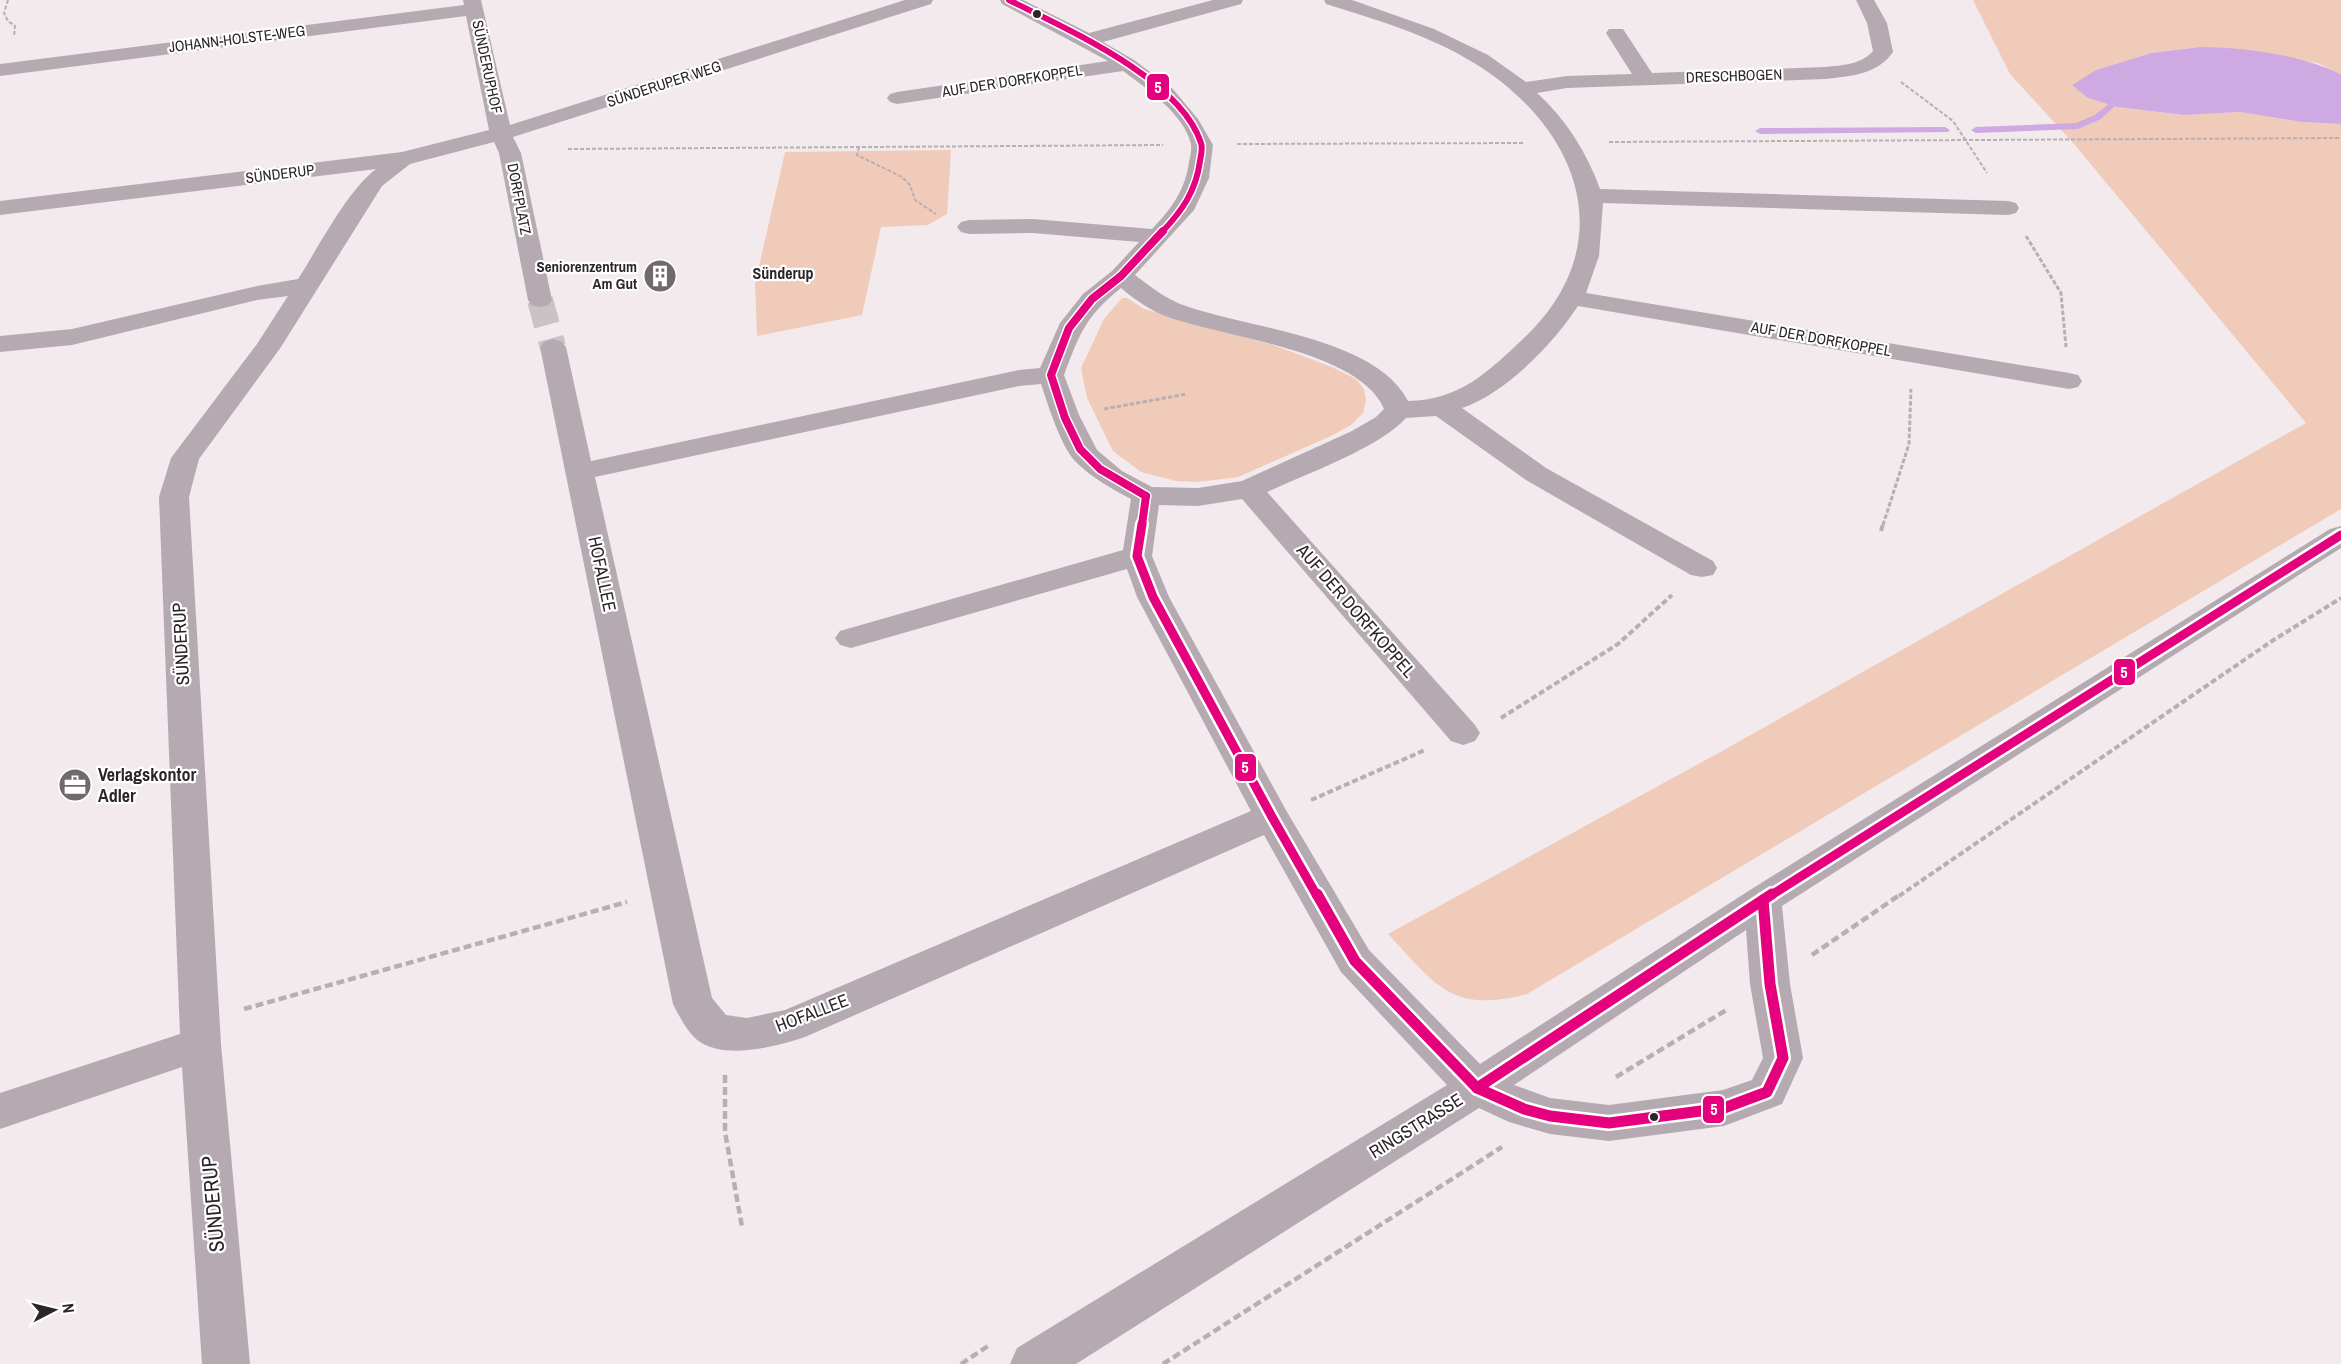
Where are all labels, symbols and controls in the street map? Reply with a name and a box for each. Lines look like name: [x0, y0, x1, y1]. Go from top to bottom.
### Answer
unlabelled marker: [1031, 8, 1043, 20]
street label: SÜNDERUPHOF: [467, 18, 508, 116]
street label: JOHANN-HOLSTE-WEG: [167, 20, 306, 57]
street label: SÜNDERUPER WEG: [604, 55, 724, 112]
street label: AUF DER DORFKOPPEL: [939, 59, 1084, 102]
street label: DRESCHBOGEN: [1685, 63, 1783, 88]
line badge: 5: [1146, 73, 1170, 101]
text: 5: [1154, 76, 1162, 98]
street label: SÜNDERUP: [244, 159, 315, 188]
street label: DORFPLATZ: [502, 161, 537, 237]
place label: Seniorenzentrum Am Gut: [537, 256, 637, 294]
building icon: Seniorenzentrum Am Gut: [642, 258, 678, 294]
district label: Sünderup: [752, 262, 814, 284]
street label: AUF DER DORFKOPPEL: [1749, 316, 1893, 361]
street label: HOFALLEE: [582, 534, 623, 614]
street label: AUF DER DORFKOPPEL: [1291, 538, 1422, 683]
street label: SÜNDERUP: [166, 602, 195, 686]
line badge: 5: [2113, 658, 2136, 686]
text: 5: [2120, 661, 2128, 683]
line badge: 5: [1234, 753, 1257, 782]
text: 5: [1241, 756, 1249, 778]
place label: Verlagskontor Adler: [98, 762, 196, 808]
office icon: Verlagskontor Adler: [57, 767, 93, 803]
street label: HOFALLEE: [772, 987, 852, 1038]
street label: RINGSTRASSE: [1364, 1087, 1467, 1164]
line badge: 5: [1702, 1095, 1725, 1124]
text: 5: [1710, 1098, 1718, 1120]
unlabelled marker: [1648, 1111, 1660, 1123]
street label: SÜNDERUP: [194, 1155, 231, 1253]
north arrow: [24, 1280, 84, 1340]
text: N: [57, 1302, 80, 1314]

